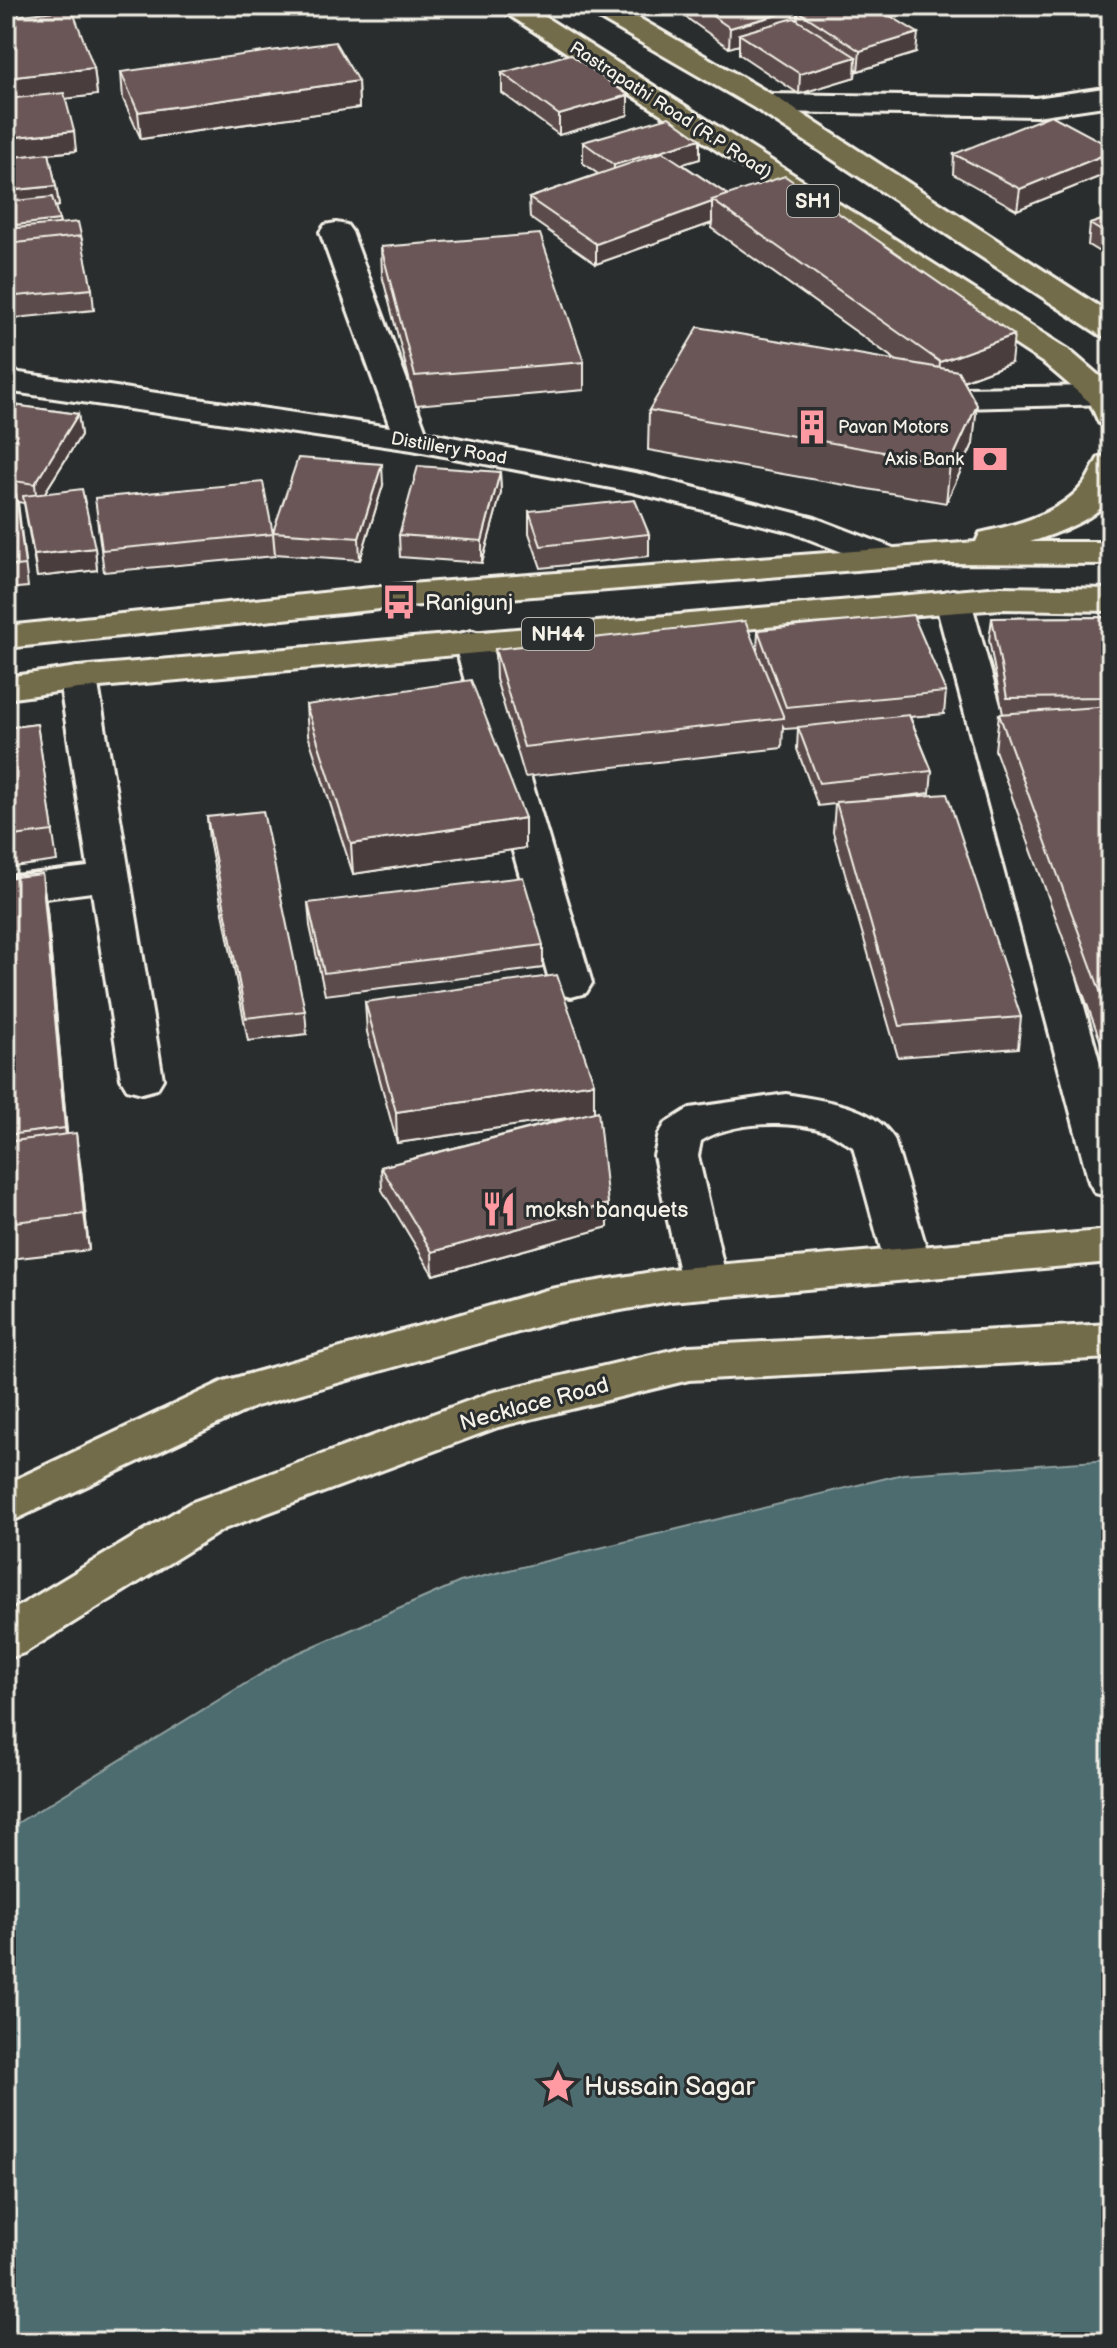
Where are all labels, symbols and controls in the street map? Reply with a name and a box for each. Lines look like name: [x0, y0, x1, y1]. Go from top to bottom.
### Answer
street label: Rastrapathi Road (R.P Road): [566, 37, 776, 184]
road number: SH1: [787, 185, 839, 217]
building icon: Pavan Motors: [793, 408, 831, 446]
place label: Pavan Motors: [838, 417, 949, 438]
street label: Distillery Road: [389, 428, 509, 469]
bank icon: Axis Bank: [971, 440, 1009, 478]
place label: Axis Bank: [885, 449, 964, 470]
bus stop icon: Ranigunj: [380, 583, 418, 621]
place label: Ranigunj: [425, 590, 513, 617]
road number: NH44: [522, 618, 594, 650]
restaurant icon: moksh banquets: [480, 1190, 518, 1228]
place label: moksh banquets: [525, 1197, 688, 1224]
street label: Necklace Road: [457, 1372, 612, 1437]
place icon: Hussain Sagar: [539, 2067, 577, 2105]
place label: Hussain Sagar: [584, 2072, 755, 2103]

